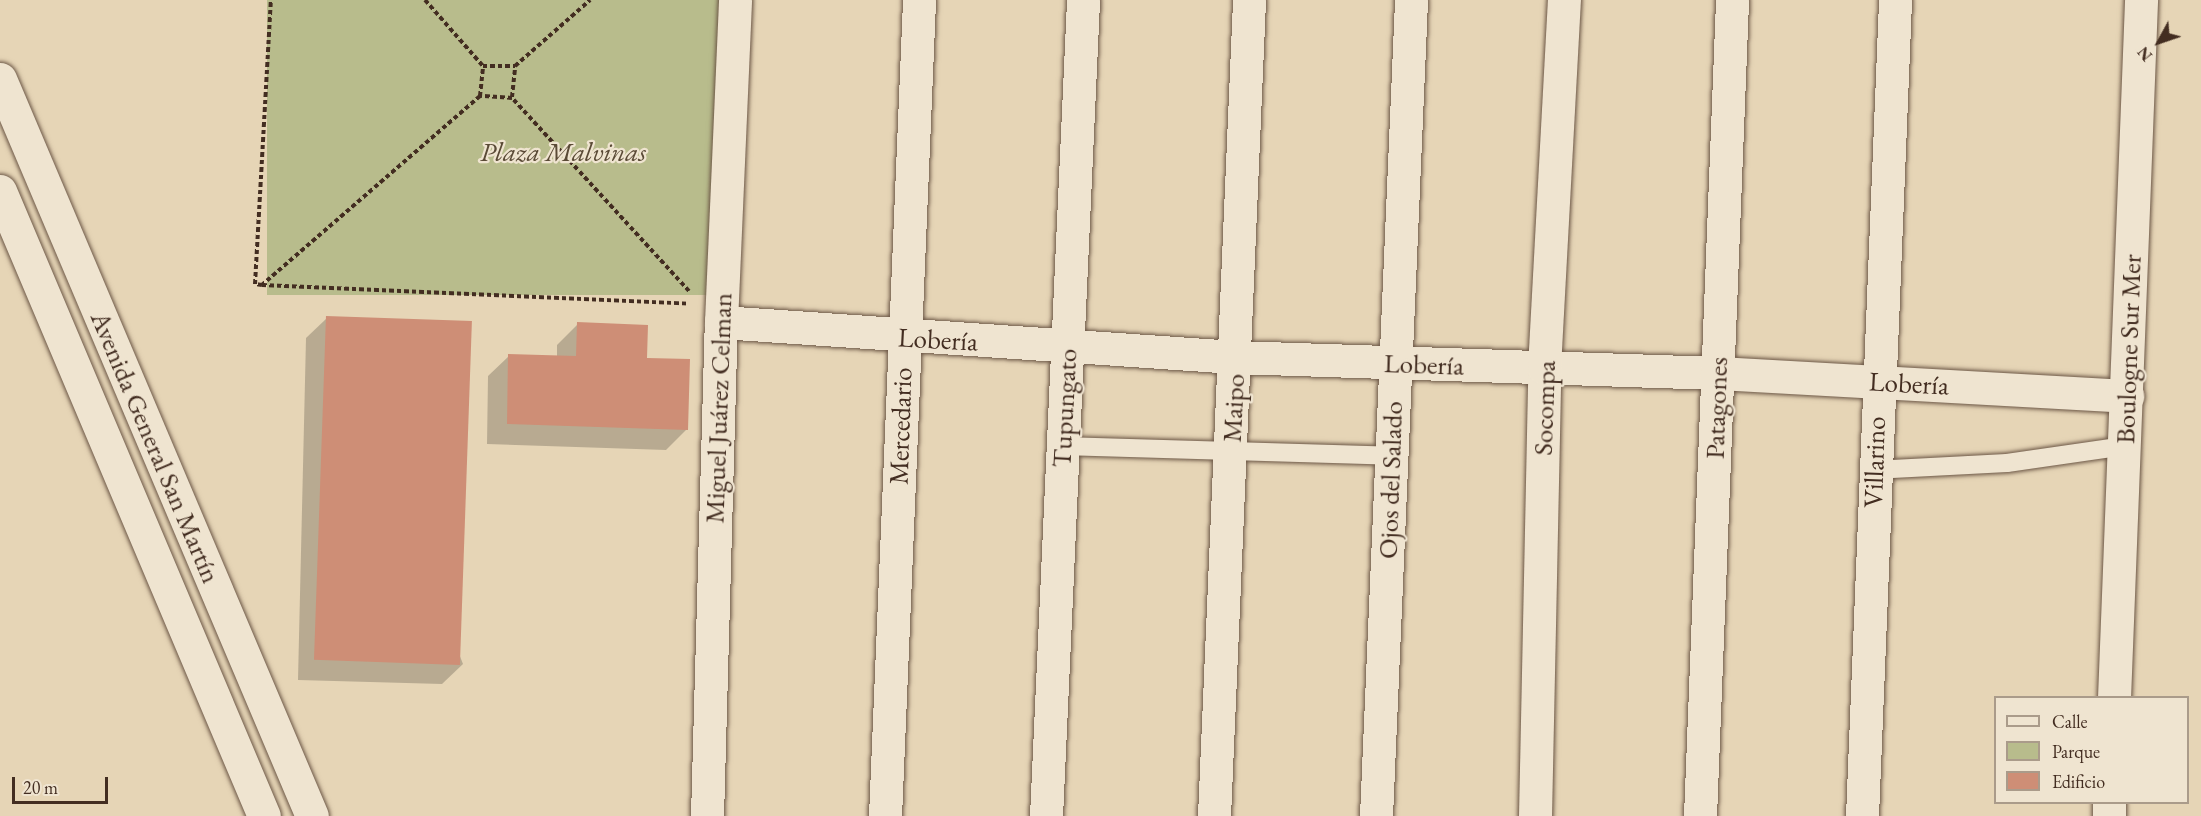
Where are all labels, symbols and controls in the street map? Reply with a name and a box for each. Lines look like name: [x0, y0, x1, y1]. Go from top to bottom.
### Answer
north arrow: [2129, 12, 2189, 72]
text: N: [2133, 42, 2157, 66]
park label: Plaza Malvinas: [480, 136, 646, 168]
street label: Boulogne Sur Mer: [2108, 254, 2148, 444]
street label: Miguel Juárez Celman: [698, 292, 738, 524]
street label: Avenida General San Martín: [84, 306, 228, 588]
street label: Lobería: [897, 321, 979, 357]
street label: Lobería: [1383, 346, 1465, 382]
street label: Tupungato: [1045, 348, 1083, 468]
street label: Patagones: [1698, 356, 1734, 460]
street label: Socompa: [1526, 360, 1562, 456]
street label: Lobería: [1868, 365, 1950, 401]
street label: Mercedario: [882, 367, 918, 485]
street label: Maipo: [1215, 373, 1251, 443]
street label: Ojos del Salado: [1371, 401, 1409, 559]
street label: Villarino: [1856, 416, 1892, 508]
legend: [1994, 696, 2189, 804]
text: Calle: [2052, 710, 2088, 733]
text: Parque: [2052, 740, 2100, 763]
scale bar: [15, 765, 111, 803]
text: Edificio: [2052, 770, 2105, 793]
text: 20 m: [23, 776, 58, 799]

